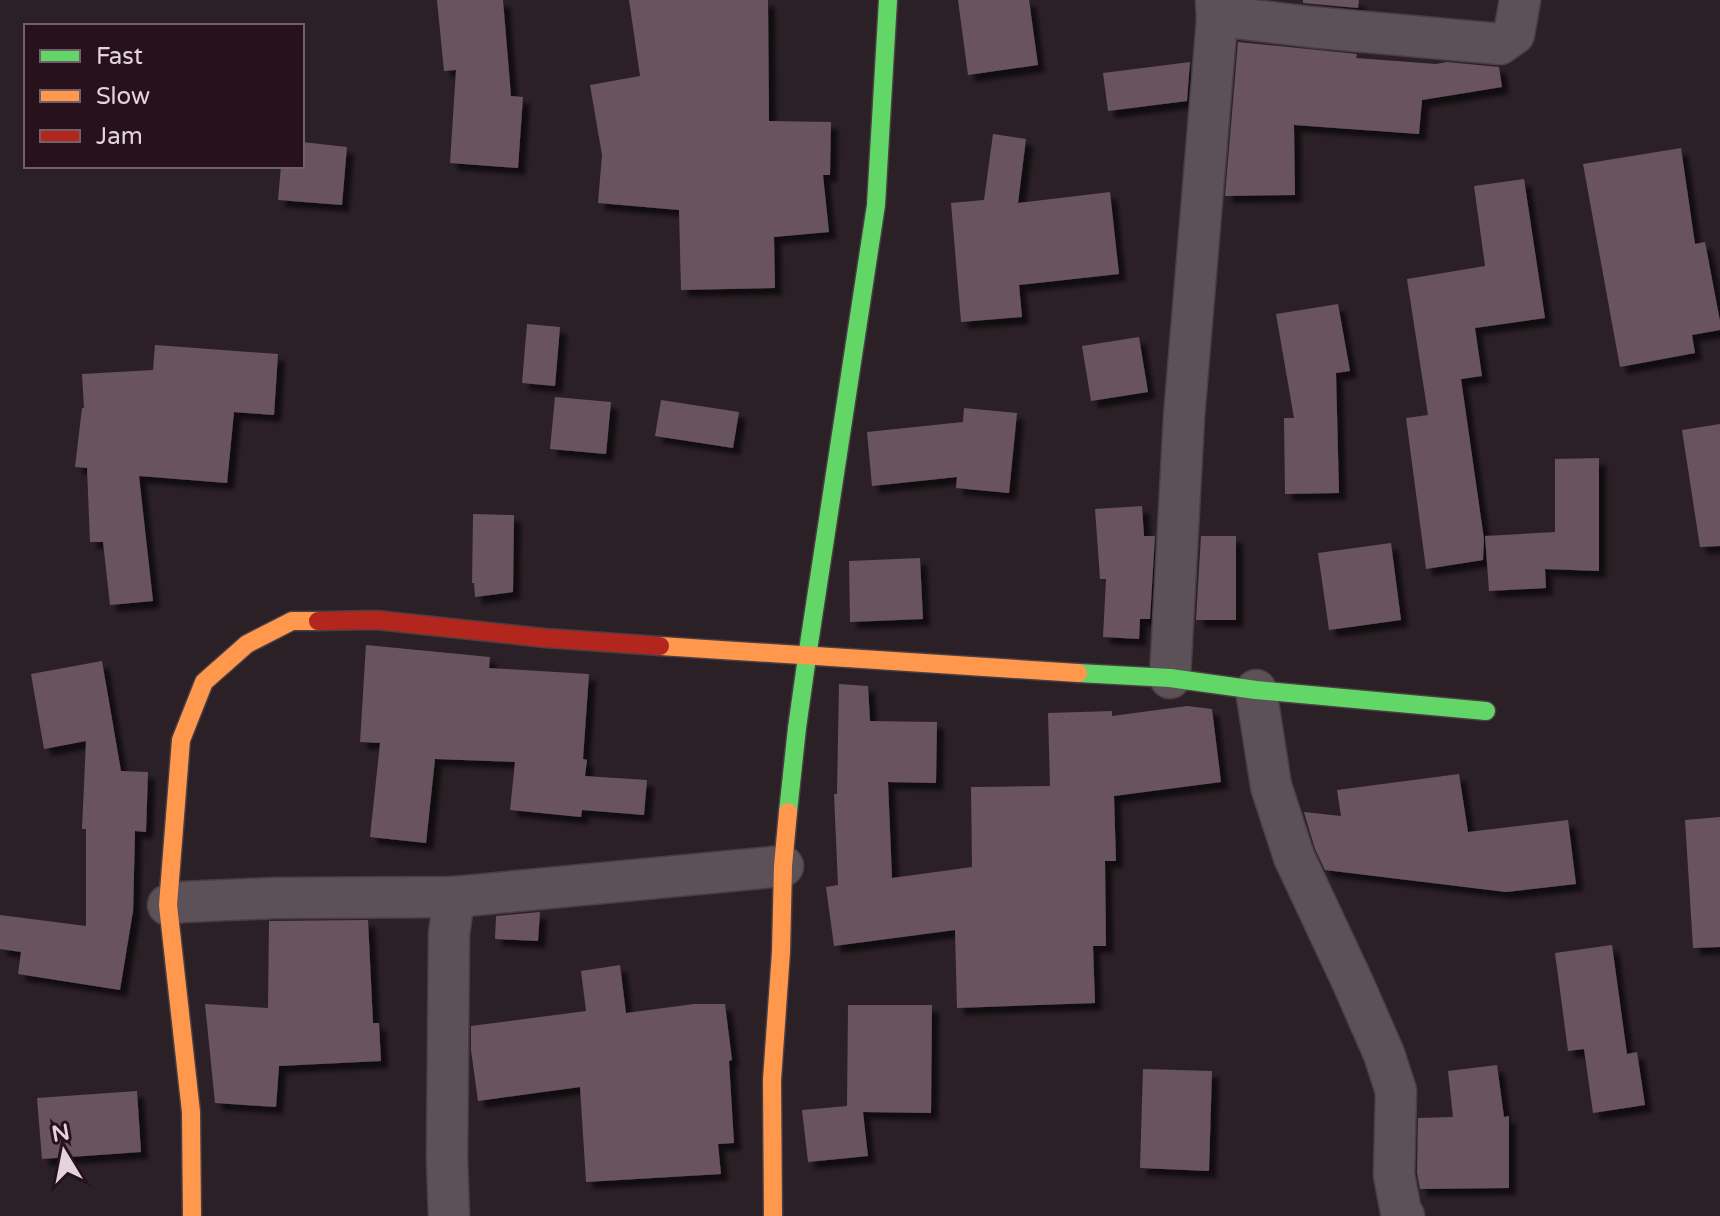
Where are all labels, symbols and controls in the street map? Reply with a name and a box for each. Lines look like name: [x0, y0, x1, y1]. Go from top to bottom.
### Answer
legend: [24, 24, 304, 168]
text: Fast: [96, 42, 143, 71]
text: Slow: [96, 82, 150, 111]
text: Jam: [96, 122, 143, 151]
north arrow: [24, 1112, 104, 1192]
text: N: [50, 1119, 72, 1148]

